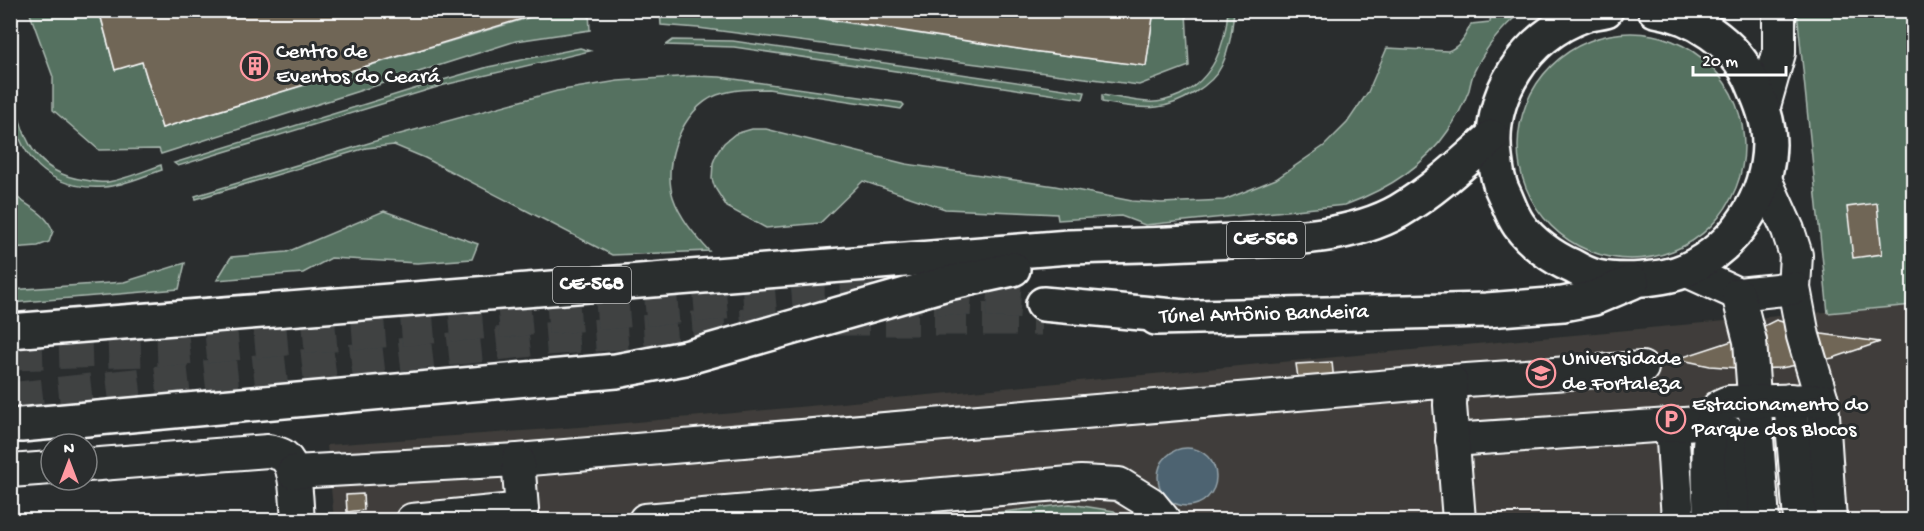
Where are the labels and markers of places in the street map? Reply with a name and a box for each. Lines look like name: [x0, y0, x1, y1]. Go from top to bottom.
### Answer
place label: Centro de Eventos do Ceará: [276, 40, 441, 91]
building icon: Centro de Eventos do Ceará: [239, 50, 271, 82]
place label: Universidade de Fortaleza: [1562, 347, 1682, 398]
school or university icon: Universidade de Fortaleza: [1525, 357, 1557, 389]
place label: Estacionamento do Parque dos Blocos: [1691, 393, 1869, 444]
parking icon: Estacionamento do Parque dos Blocos: [1655, 403, 1687, 435]

